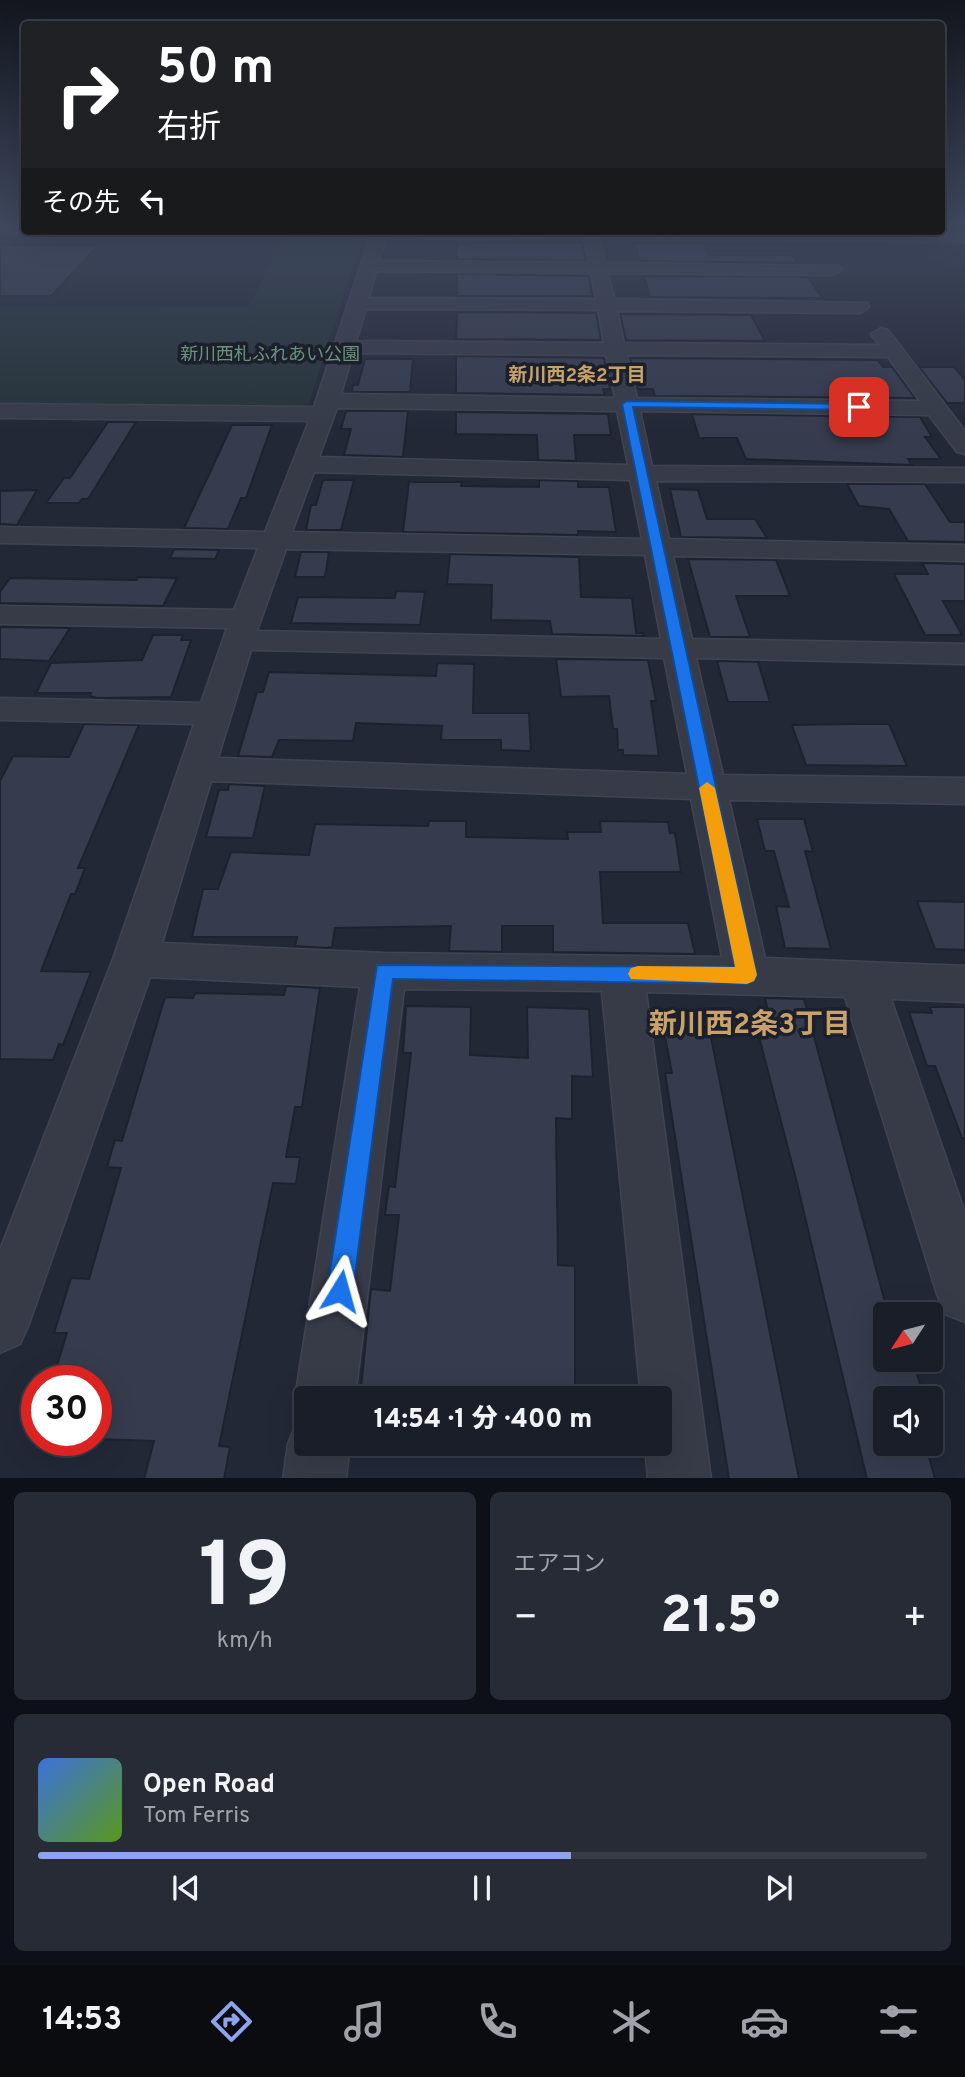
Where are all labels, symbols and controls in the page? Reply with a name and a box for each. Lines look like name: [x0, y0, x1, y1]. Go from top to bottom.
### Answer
text: 50 m: [157, 39, 274, 101]
icon: right: [42, 49, 133, 140]
text: 右折: [157, 109, 221, 149]
icon: left: [134, 182, 172, 220]
text: その先: [42, 188, 120, 221]
park label: 新川西札ふれあい公園: [180, 344, 360, 367]
district label: 新川西2条2丁目: [508, 364, 646, 388]
pin: [829, 377, 889, 437]
icon: arrive: [840, 388, 878, 426]
district label: 新川西2条3丁目: [649, 1008, 851, 1044]
position arrow: [303, 1254, 377, 1328]
north arrow: [873, 1302, 943, 1372]
map controls: [873, 1302, 943, 1456]
speed limit sign: 30: [21, 1365, 112, 1456]
button: sound: [873, 1386, 943, 1456]
text: 14:54 · 1 分 · 400 m: [374, 1404, 592, 1437]
text: 19: [199, 1524, 291, 1639]
text: エアコン: [514, 1551, 606, 1580]
text: 21.5°: [660, 1585, 780, 1651]
text: −: [514, 1595, 538, 1644]
text: +: [902, 1595, 927, 1644]
text: km/h: [217, 1627, 273, 1656]
text: Open Road: [143, 1769, 275, 1802]
text: Tom Ferris: [143, 1802, 250, 1831]
icon: previous: [167, 1869, 205, 1907]
icon: pause: [463, 1869, 501, 1907]
icon: next: [760, 1869, 798, 1907]
icon: directions: [207, 1997, 256, 2046]
icon: music: [340, 1997, 389, 2046]
icon: phone: [473, 1997, 522, 2046]
icon: climate: [607, 1997, 656, 2046]
icon: car: [740, 1997, 789, 2046]
icon: filters: [874, 1997, 923, 2046]
text: 14:53: [42, 2001, 122, 2041]

